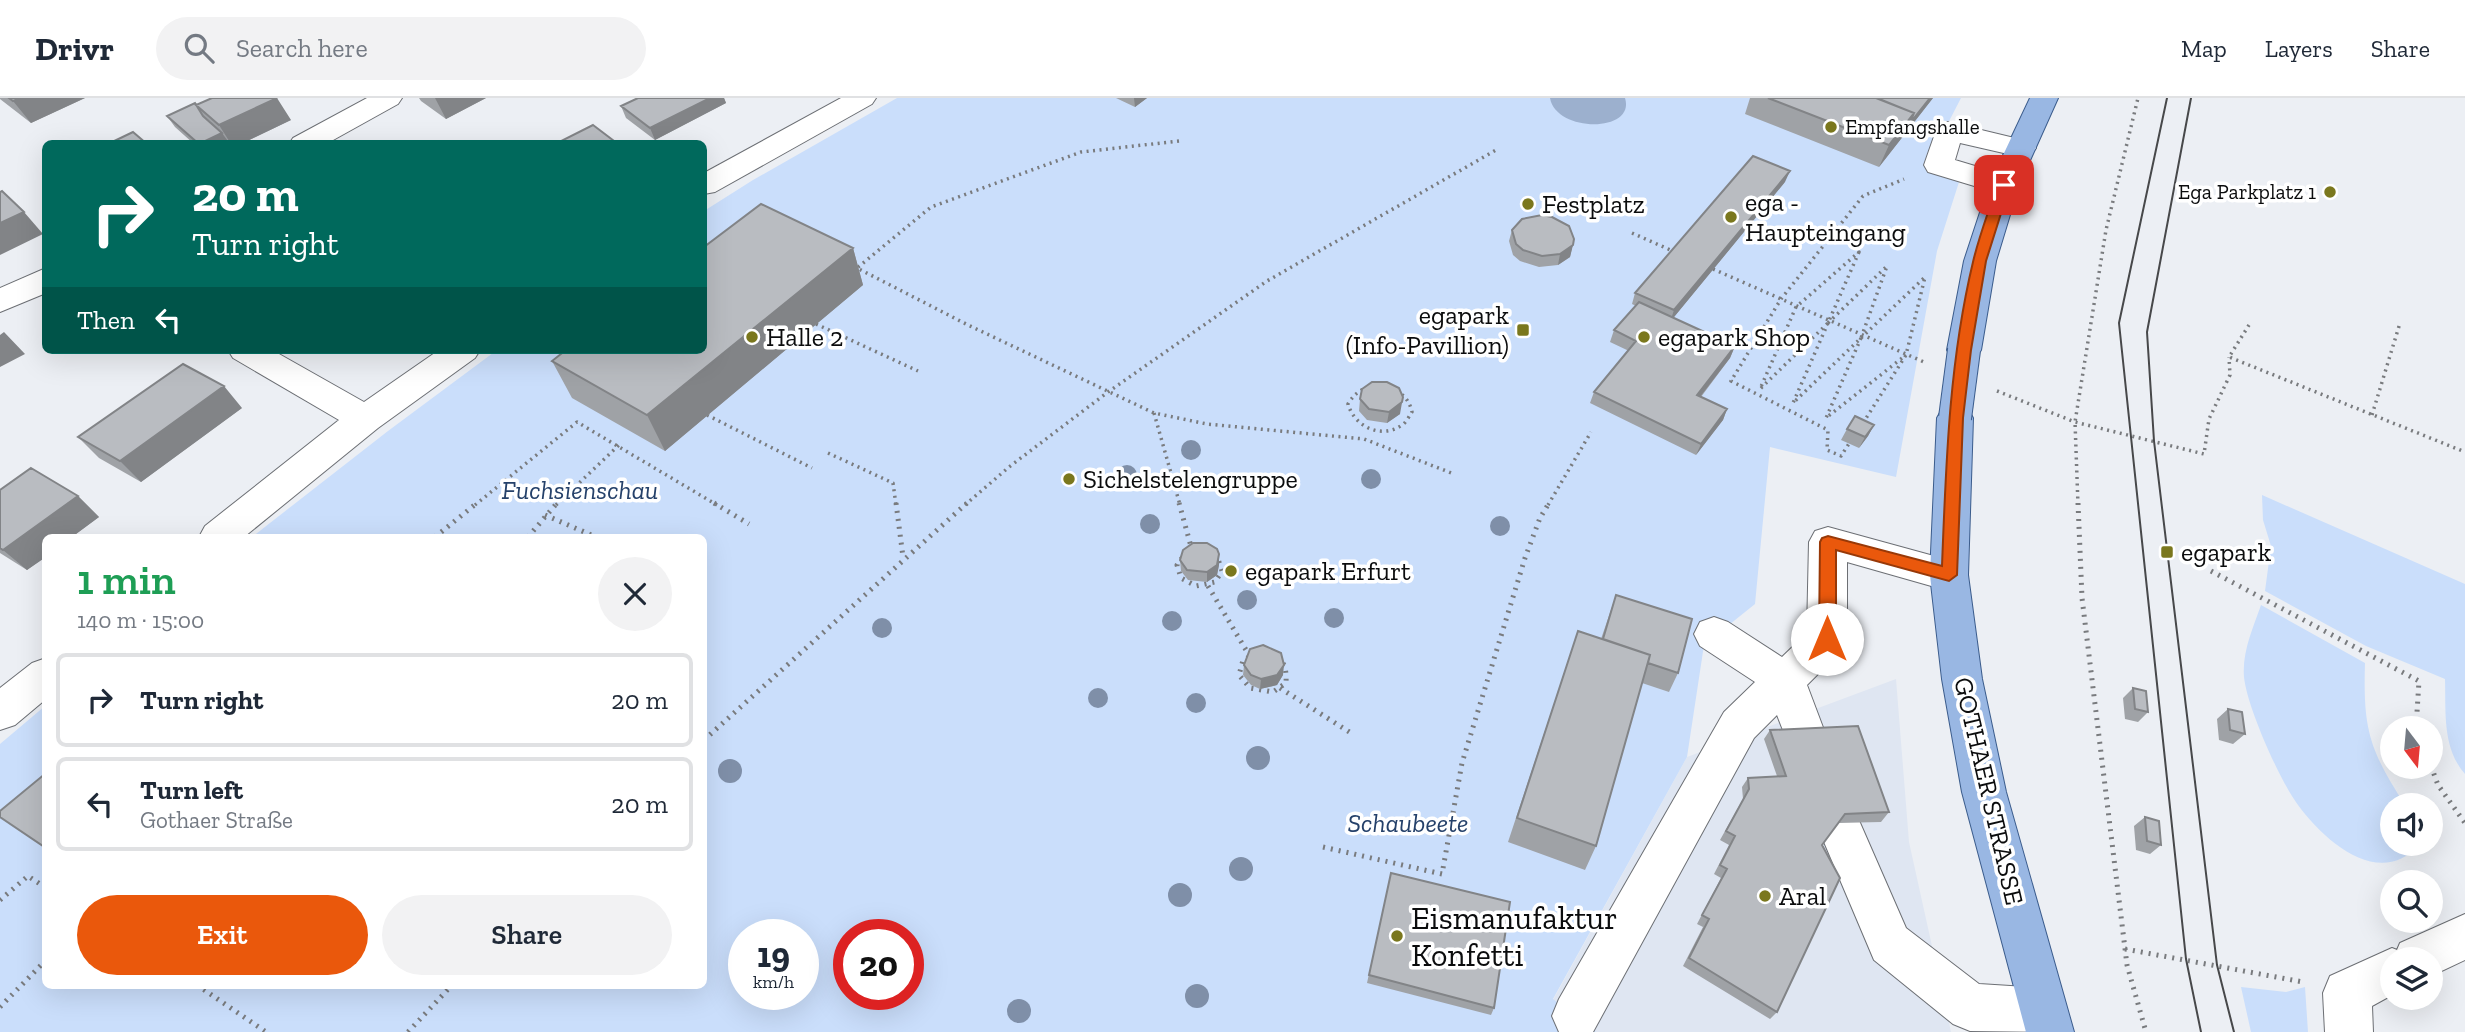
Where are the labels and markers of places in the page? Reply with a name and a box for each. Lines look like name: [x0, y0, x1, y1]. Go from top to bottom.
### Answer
place label: Empfangshalle: [1845, 114, 1980, 139]
marker: Empfangshalle: [1823, 119, 1839, 135]
pin: [1974, 155, 2034, 215]
place label: Ega Parkplatz 1: [2178, 179, 2316, 204]
marker: Ega Parkplatz 1: [2322, 184, 2338, 200]
place label: ega - Haupteingang: [1745, 186, 1906, 248]
place label: Festplatz: [1542, 188, 1645, 220]
marker: Festplatz: [1520, 196, 1536, 212]
marker: ega - Haupteingang: [1723, 209, 1739, 225]
place label: egapark (Info-Pavillion): [1346, 299, 1509, 361]
place label: Halle 2: [766, 321, 843, 353]
place label: egapark Shop: [1658, 321, 1810, 353]
marker: egapark (Info-Pavillion): [1515, 322, 1531, 338]
marker: Halle 2: [744, 329, 760, 345]
marker: egapark Shop: [1636, 329, 1652, 345]
place label: Sichelstelengruppe: [1083, 463, 1298, 495]
marker: Sichelstelengruppe: [1061, 471, 1077, 487]
place label: egapark: [2181, 536, 2272, 568]
marker: egapark: [2159, 544, 2175, 560]
place label: egapark Erfurt: [1245, 555, 1411, 587]
marker: egapark Erfurt: [1223, 563, 1239, 579]
place label: Aral: [1779, 880, 1826, 912]
marker: Aral: [1757, 888, 1773, 904]
place label: Eismanufaktur Konfetti: [1411, 899, 1618, 974]
marker: Eismanufaktur Konfetti: [1389, 928, 1405, 944]

